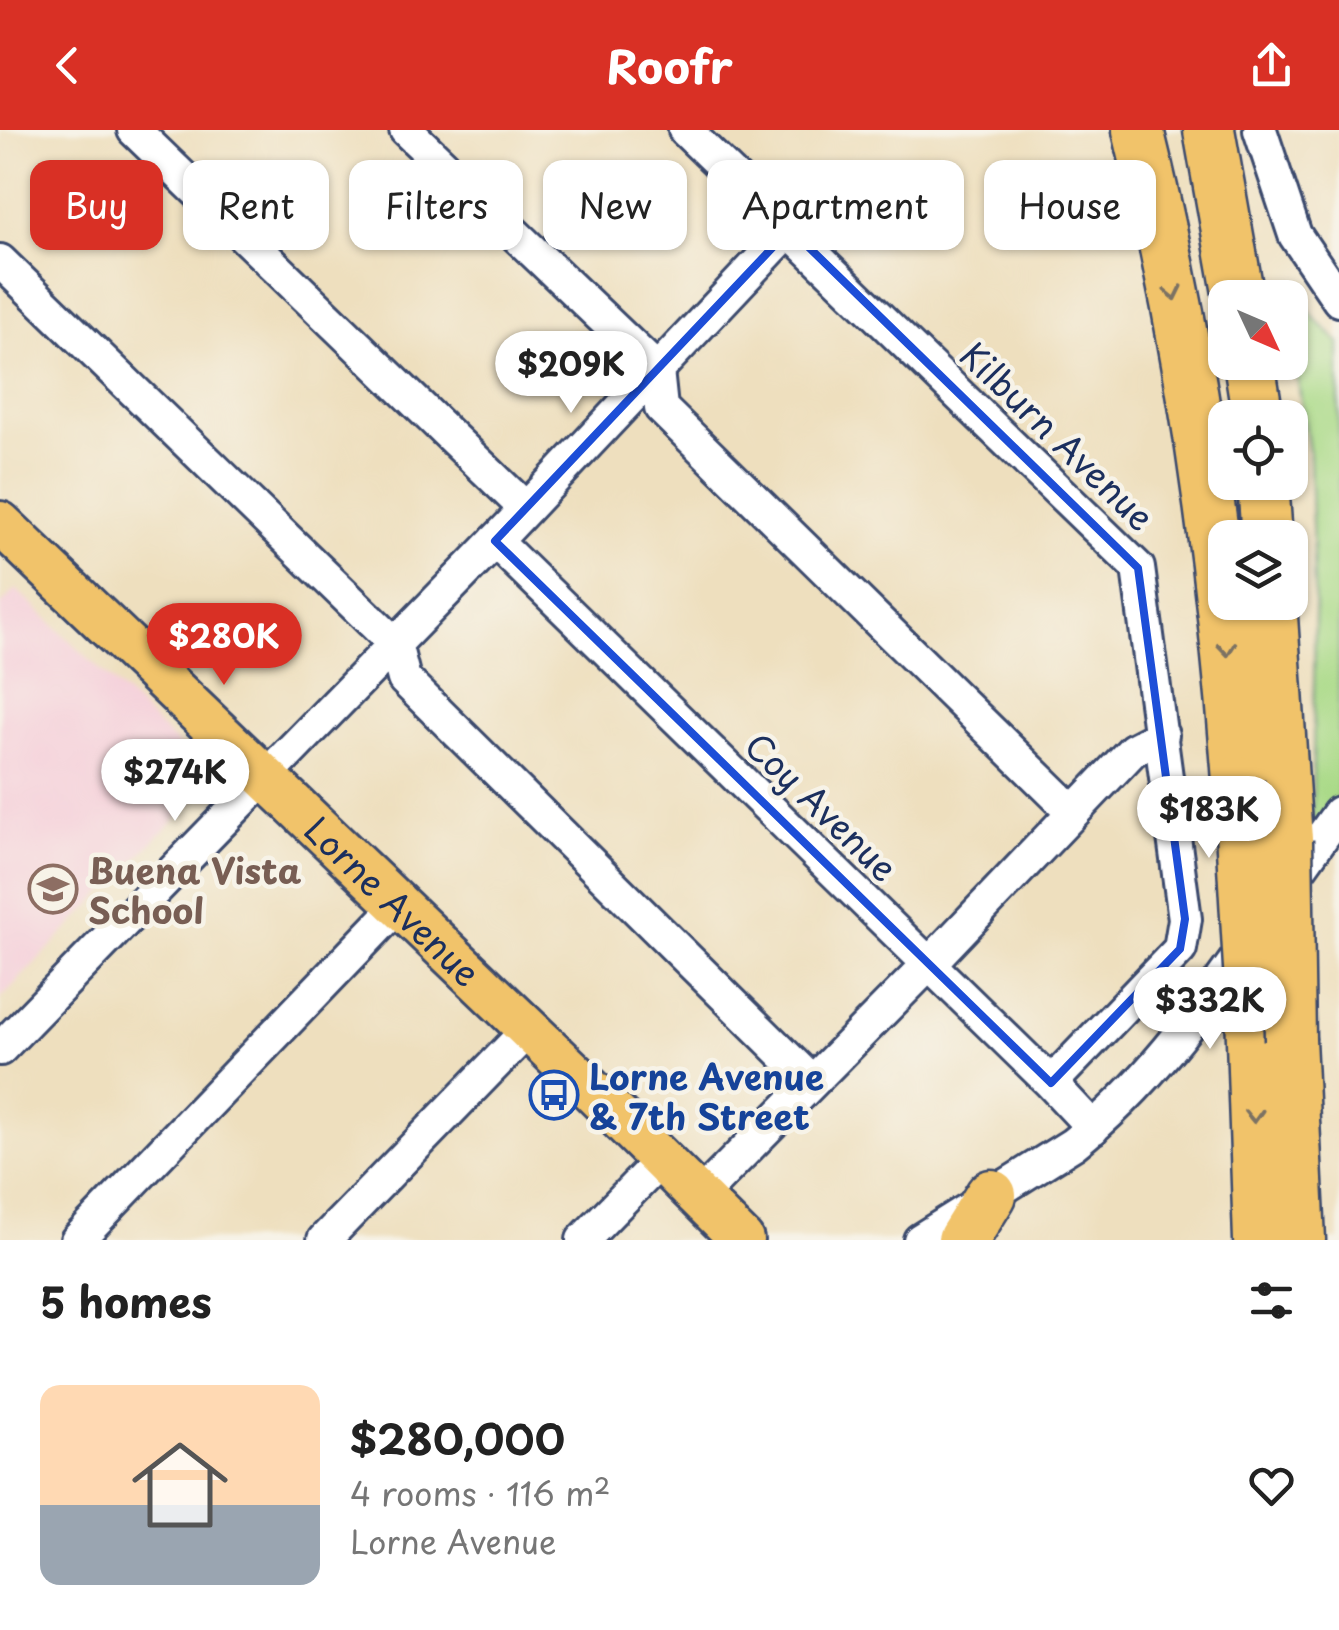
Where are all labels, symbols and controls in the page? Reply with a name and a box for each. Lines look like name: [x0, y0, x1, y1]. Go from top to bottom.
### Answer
text: Roofr: [606, 31, 733, 99]
icon: back: [40, 38, 95, 93]
icon: share: [1244, 38, 1299, 93]
chip: Buy: [30, 160, 163, 250]
chip: Rent: [183, 160, 329, 250]
chip: Filters: [349, 160, 523, 250]
chip: New: [543, 160, 687, 250]
chip: Apartment: [707, 160, 964, 250]
chip: House: [984, 160, 1156, 250]
north arrow: [1208, 280, 1308, 380]
map controls: [1208, 280, 1308, 620]
one-way arrow: [1163, 285, 1184, 302]
street label: Kilburn Avenue: [949, 328, 1167, 542]
pin: $209K: [501, 331, 641, 416]
text: $209K: [517, 339, 625, 387]
button: locate: [1208, 400, 1308, 500]
button: layers: [1208, 520, 1308, 620]
pin: $280K: [154, 603, 294, 688]
text: $280K: [169, 611, 279, 659]
one-way arrow: [1216, 642, 1237, 658]
street label: Coy Avenue: [734, 719, 910, 893]
pin: $274K: [105, 739, 245, 824]
text: $274K: [123, 747, 227, 795]
pin: $183K: [1139, 776, 1279, 861]
text: $183K: [1159, 784, 1259, 832]
street label: Lorne Avenue: [294, 803, 493, 997]
place label: Buena Vista School: [88, 843, 302, 936]
school or university icon: Buena Vista School: [27, 863, 79, 915]
pin: $332K: [1140, 967, 1280, 1052]
text: $332K: [1155, 975, 1265, 1023]
place label: Lorne Avenue & 7th Street: [589, 1049, 824, 1142]
bus stop icon: Lorne Avenue & 7th Street: [528, 1069, 580, 1121]
one-way arrow: [1244, 1109, 1265, 1125]
text: 5 homes: [40, 1269, 212, 1332]
icon: filters: [1244, 1273, 1299, 1328]
text: $280,000: [350, 1406, 565, 1469]
icon: home: [120, 1425, 240, 1545]
icon: heart: [1244, 1458, 1299, 1513]
text: 4 rooms · 116 m²: [350, 1469, 611, 1517]
text: Lorne Avenue: [350, 1517, 556, 1565]

